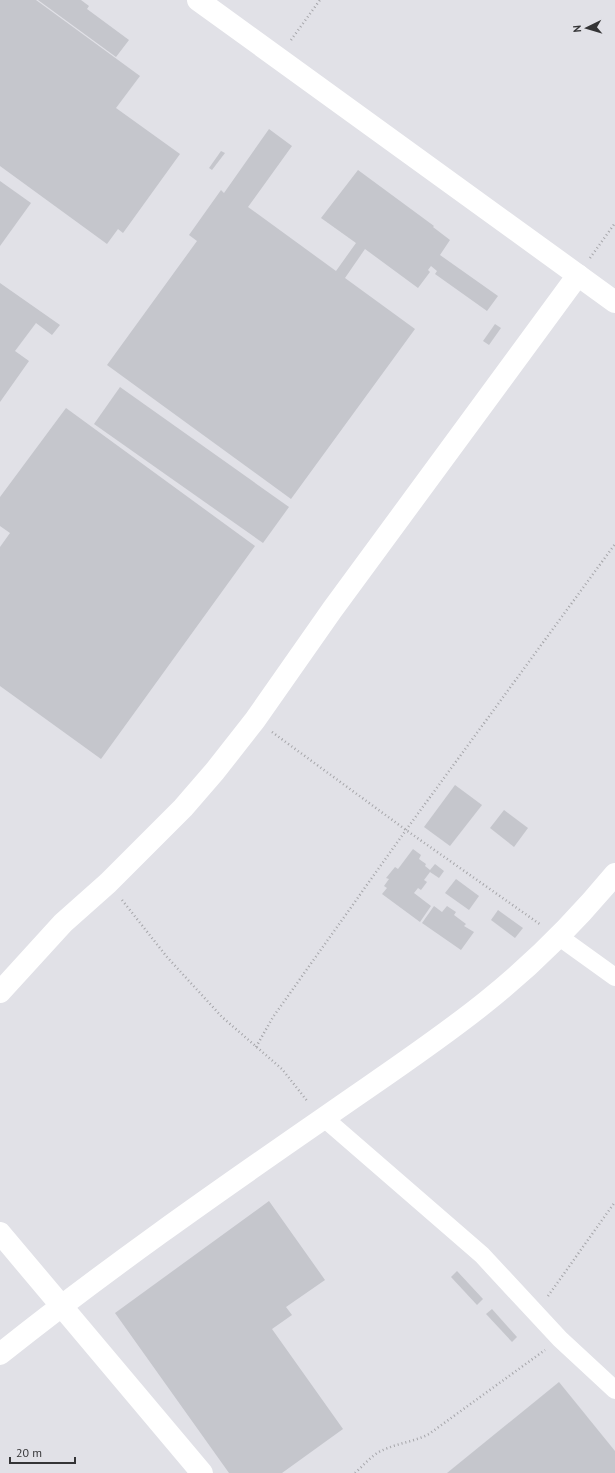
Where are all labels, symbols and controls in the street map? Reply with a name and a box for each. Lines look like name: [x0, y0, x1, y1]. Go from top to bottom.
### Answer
north arrow: [567, 8, 607, 48]
text: N: [570, 25, 584, 33]
scale bar: [10, 1439, 75, 1465]
text: 20 m: [16, 1445, 42, 1460]

